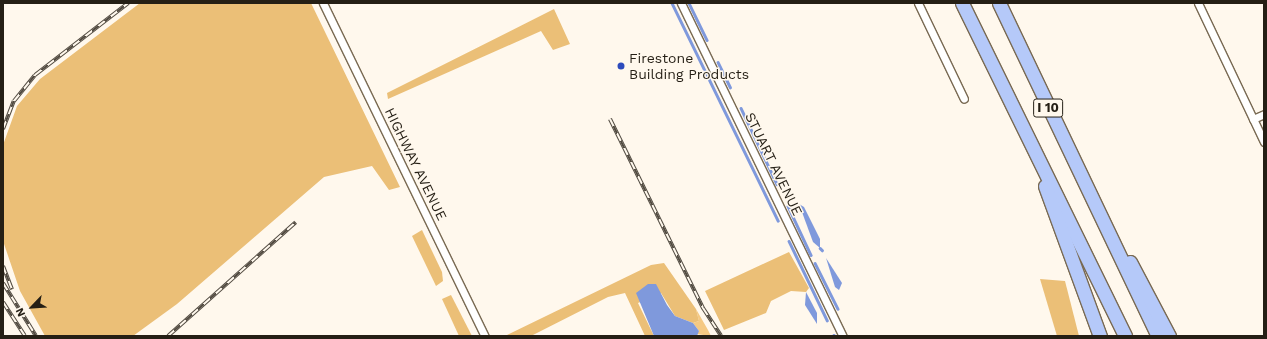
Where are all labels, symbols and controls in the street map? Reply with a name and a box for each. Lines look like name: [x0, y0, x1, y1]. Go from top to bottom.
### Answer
place label: Firestone Building Products: [629, 50, 749, 82]
marker: Firestone Building Products: [616, 61, 626, 71]
road number: I 10: [1033, 97, 1063, 119]
street label: HIGHWAY AVENUE: [381, 104, 451, 224]
street label: STUART AVENUE: [742, 109, 806, 219]
north arrow: [12, 287, 52, 327]
text: N: [13, 306, 28, 319]

